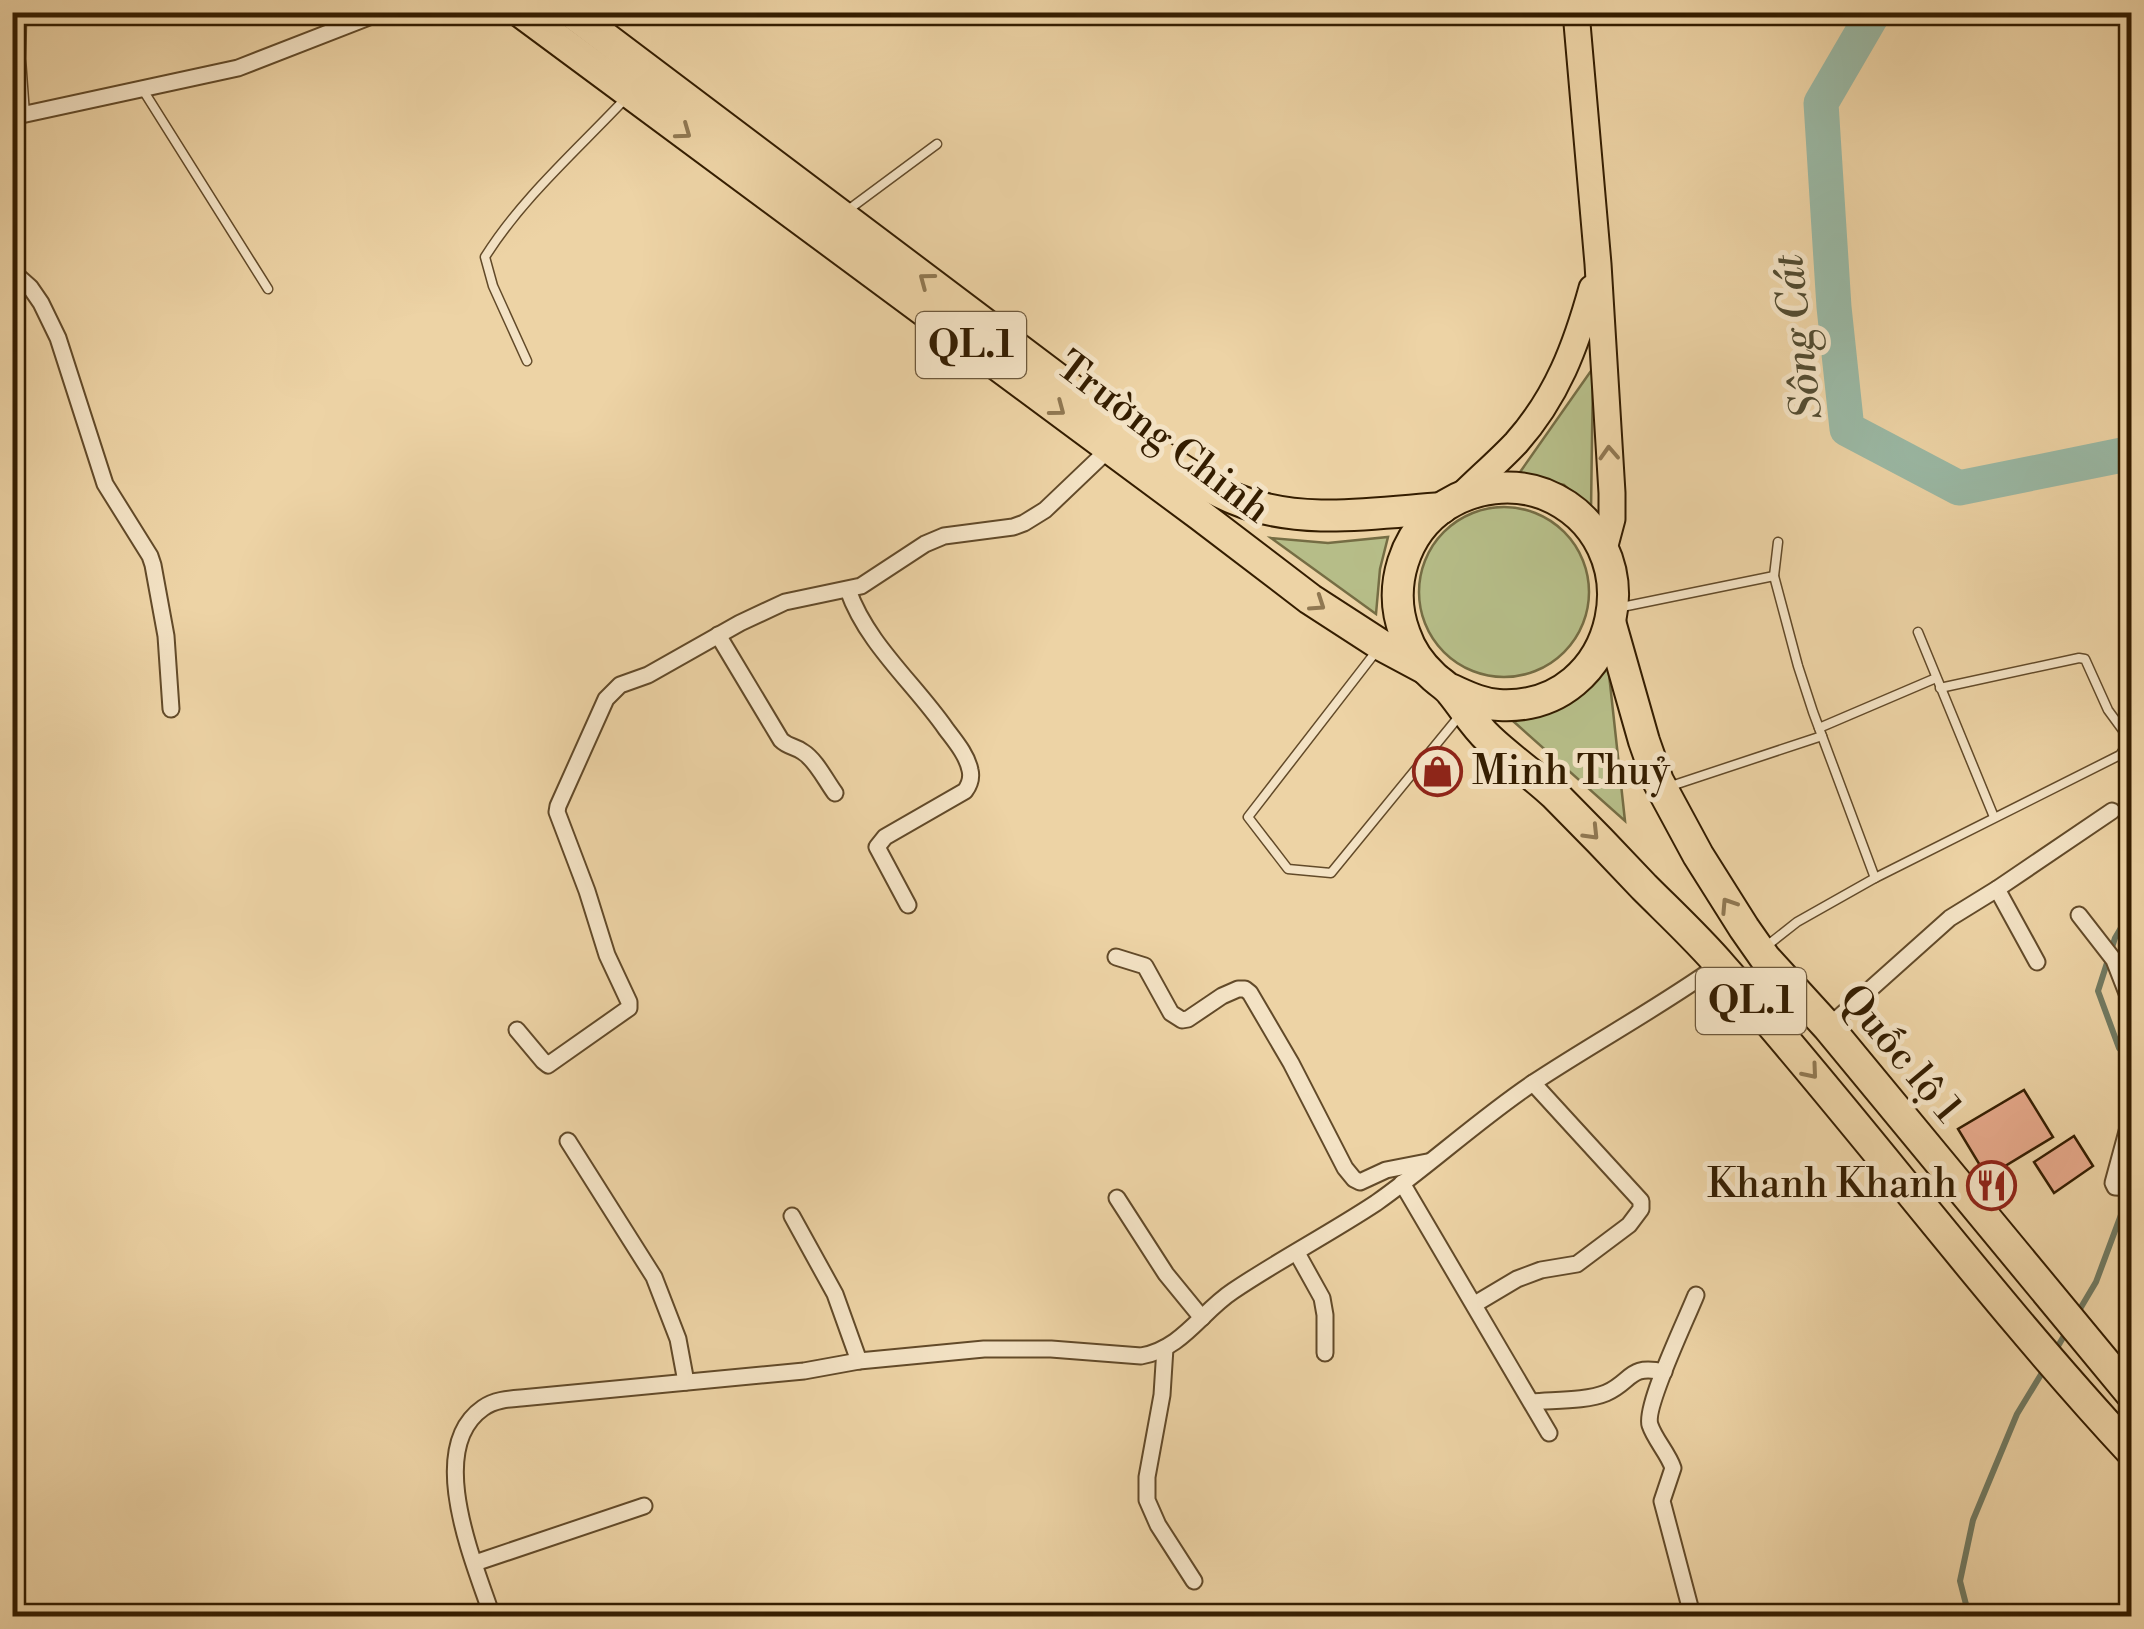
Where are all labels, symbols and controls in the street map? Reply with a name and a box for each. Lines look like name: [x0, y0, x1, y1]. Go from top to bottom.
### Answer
one-way arrow: [673, 121, 691, 138]
water label: Sông Cát: [1762, 250, 1835, 423]
one-way arrow: [919, 275, 937, 292]
road number: QL.1: [916, 312, 1026, 378]
street label: Trường Chinh: [1045, 341, 1280, 536]
one-way arrow: [1046, 397, 1065, 416]
one-way arrow: [1599, 445, 1620, 461]
one-way arrow: [1307, 591, 1325, 610]
shop icon: Minh Thuỷ: [1411, 746, 1463, 798]
place label: Minh Thuỷ: [1472, 747, 1671, 798]
one-way arrow: [1580, 821, 1598, 839]
one-way arrow: [1722, 897, 1741, 915]
road number: QL.1: [1696, 968, 1806, 1034]
street label: Quốc lộ 1: [1828, 975, 1972, 1133]
one-way arrow: [1800, 1060, 1818, 1079]
restaurant icon: Khanh Khanh: [1966, 1159, 2018, 1211]
place label: Khanh Khanh: [1707, 1160, 1957, 1210]

